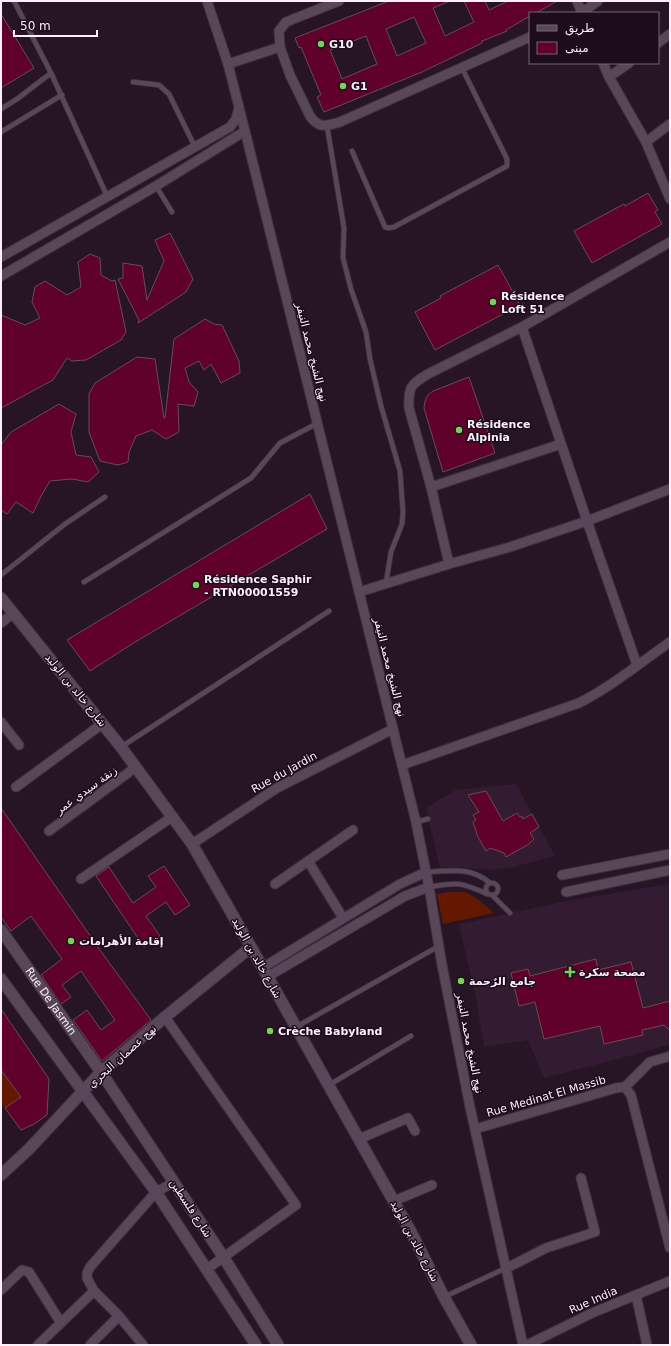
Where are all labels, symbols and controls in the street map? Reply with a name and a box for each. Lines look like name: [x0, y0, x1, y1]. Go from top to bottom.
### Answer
scale bar: [14, 12, 97, 38]
legend: [529, 12, 659, 64]
text: 50 m: [20, 19, 51, 33]
text: طريق: [565, 21, 595, 36]
place label: G10: [329, 38, 354, 51]
marker: G10: [316, 39, 326, 49]
text: مبنى: [565, 41, 589, 55]
place label: G1: [351, 80, 368, 93]
marker: G1: [338, 81, 348, 91]
place label: Résidence Loft 51: [501, 290, 564, 316]
marker: Résidence Loft 51: [488, 297, 498, 307]
street label: نهج الشيخ محمد النيفر: [293, 300, 330, 403]
place label: Résidence Alpinia: [467, 418, 530, 444]
marker: Résidence Alpinia: [454, 425, 464, 435]
place label: Résidence Saphir - RTN00001559: [204, 573, 312, 599]
marker: Résidence Saphir - RTN00001559: [191, 580, 201, 590]
street label: نهج الشيخ محمد النيفر: [371, 615, 408, 718]
street label: شارع خالد بن الوليد: [42, 651, 109, 729]
street label: Rue du Jardin: [249, 749, 319, 796]
street label: زنقة سيدي عمر: [52, 764, 120, 818]
street label: شارع خالد بن الوليد: [229, 916, 284, 1001]
place label: إقامة الأهرامات: [79, 934, 164, 948]
marker: إقامة الأهرامات: [66, 936, 76, 946]
street label: Rue De Jasmin: [22, 965, 79, 1038]
marker: مصحة سكرة: [564, 966, 576, 978]
place label: مصحة سكرة: [579, 966, 646, 979]
place label: جامع الرٌحمة: [469, 975, 536, 988]
marker: جامع الرٌحمة: [456, 976, 466, 986]
street label: نهج الشيخ محمد النيفر: [453, 991, 486, 1094]
street label: نهج عصمان البحري: [85, 1022, 159, 1091]
place label: Crèche Babyland: [278, 1025, 382, 1038]
marker: Crèche Babyland: [265, 1026, 275, 1036]
street label: Rue Medinat El Massib: [485, 1073, 607, 1120]
street label: شارع فلسطين: [167, 1176, 214, 1240]
street label: شارع خالد بن الوليد: [388, 1198, 441, 1284]
street label: Rue India: [567, 1284, 619, 1317]

